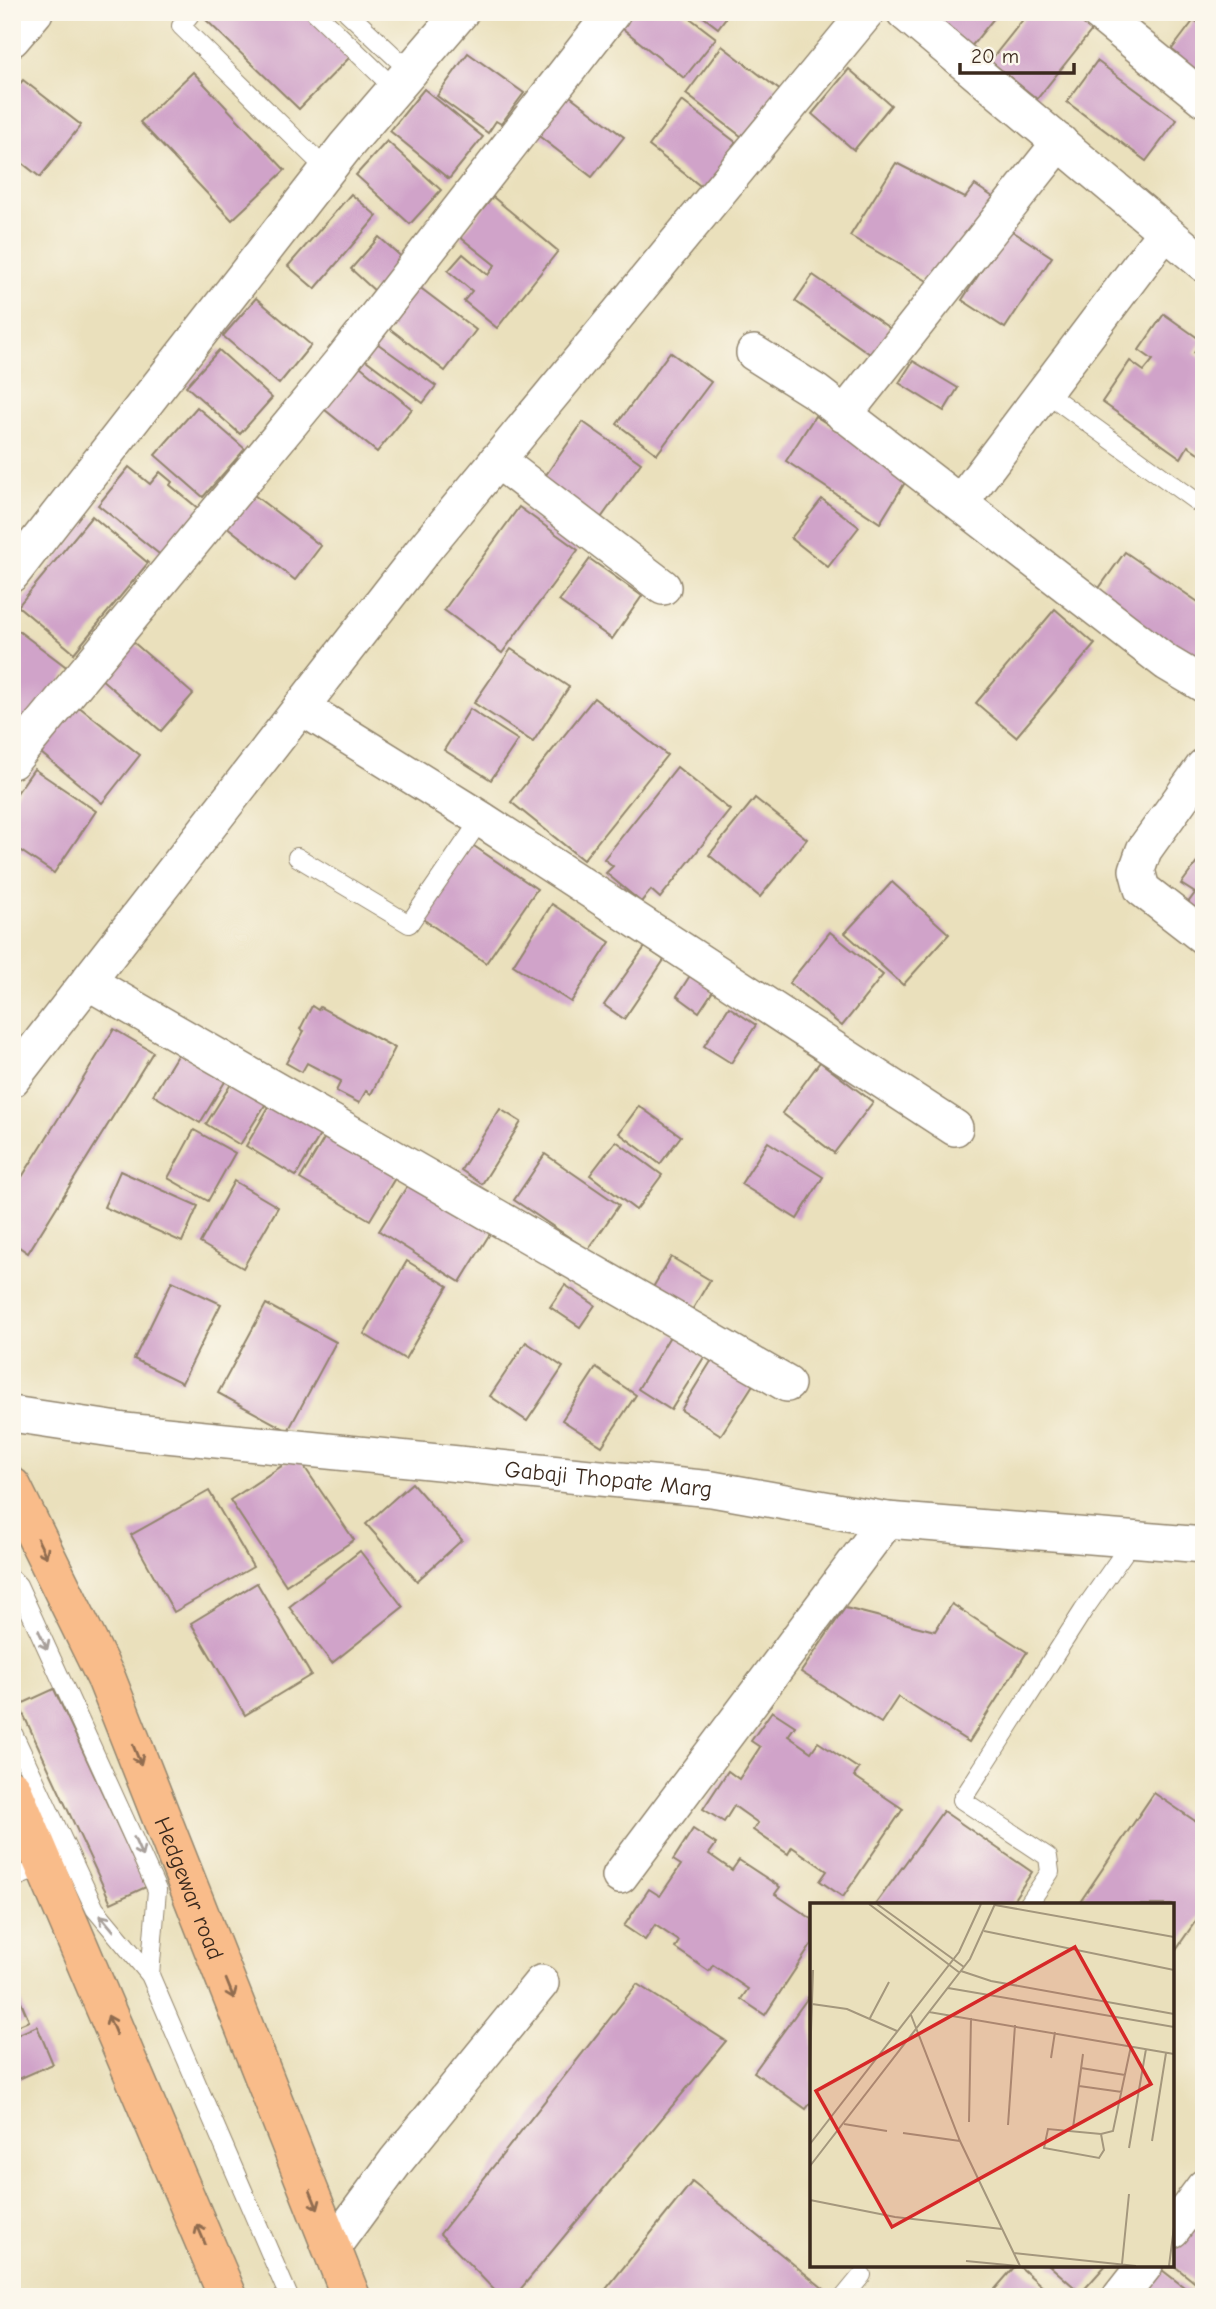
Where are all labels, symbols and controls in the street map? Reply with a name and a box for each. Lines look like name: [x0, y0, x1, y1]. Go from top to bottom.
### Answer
scale bar: [960, 32, 1074, 76]
text: 20 m: [971, 44, 1019, 68]
street label: Gabaji Thopate Marg: [503, 1455, 713, 1502]
one-way arrow: [36, 1537, 50, 1558]
one-way arrow: [37, 1629, 51, 1650]
one-way arrow: [132, 1743, 145, 1765]
street label: Hedgewar road: [149, 1813, 230, 1963]
one-way arrow: [132, 1836, 145, 1857]
inset map: [810, 1903, 1174, 2267]
one-way arrow: [99, 1914, 115, 1932]
one-way arrow: [224, 1978, 237, 1999]
one-way arrow: [105, 2014, 118, 2036]
one-way arrow: [308, 2189, 321, 2211]
one-way arrow: [194, 2224, 207, 2245]

